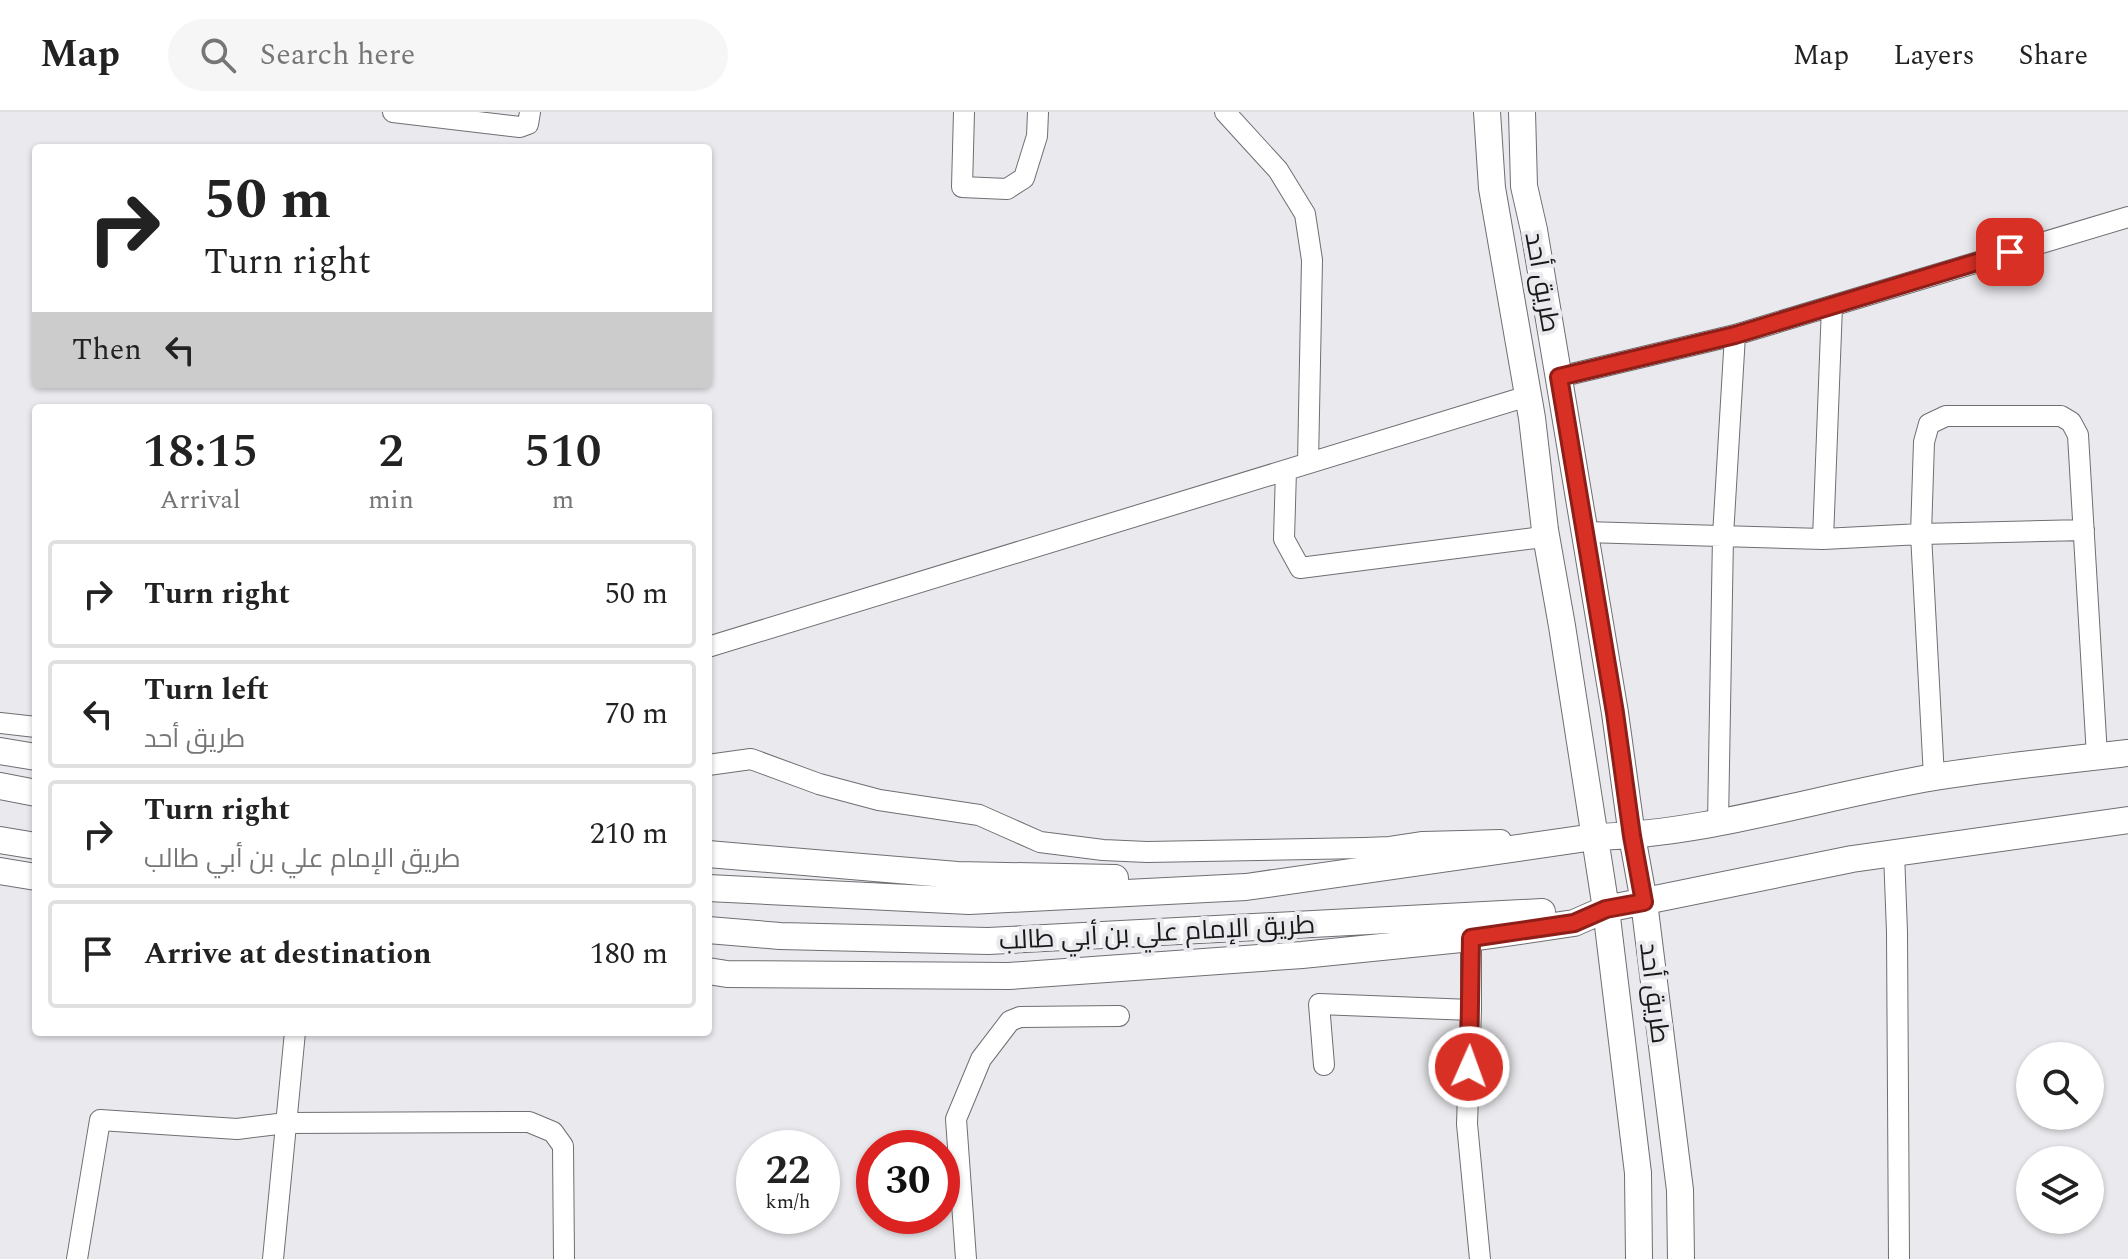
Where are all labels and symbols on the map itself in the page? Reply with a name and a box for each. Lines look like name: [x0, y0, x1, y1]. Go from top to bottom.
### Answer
pin: [1976, 218, 2044, 286]
street label: طريق أحد: [1514, 229, 1571, 336]
street label: طريق الإمام علي بن أبي طالب: [998, 905, 1316, 961]
street label: طريق أحد: [1628, 940, 1680, 1046]
position arrow: [1427, 1025, 1511, 1109]
speed limit sign: 30: [856, 1130, 960, 1234]

